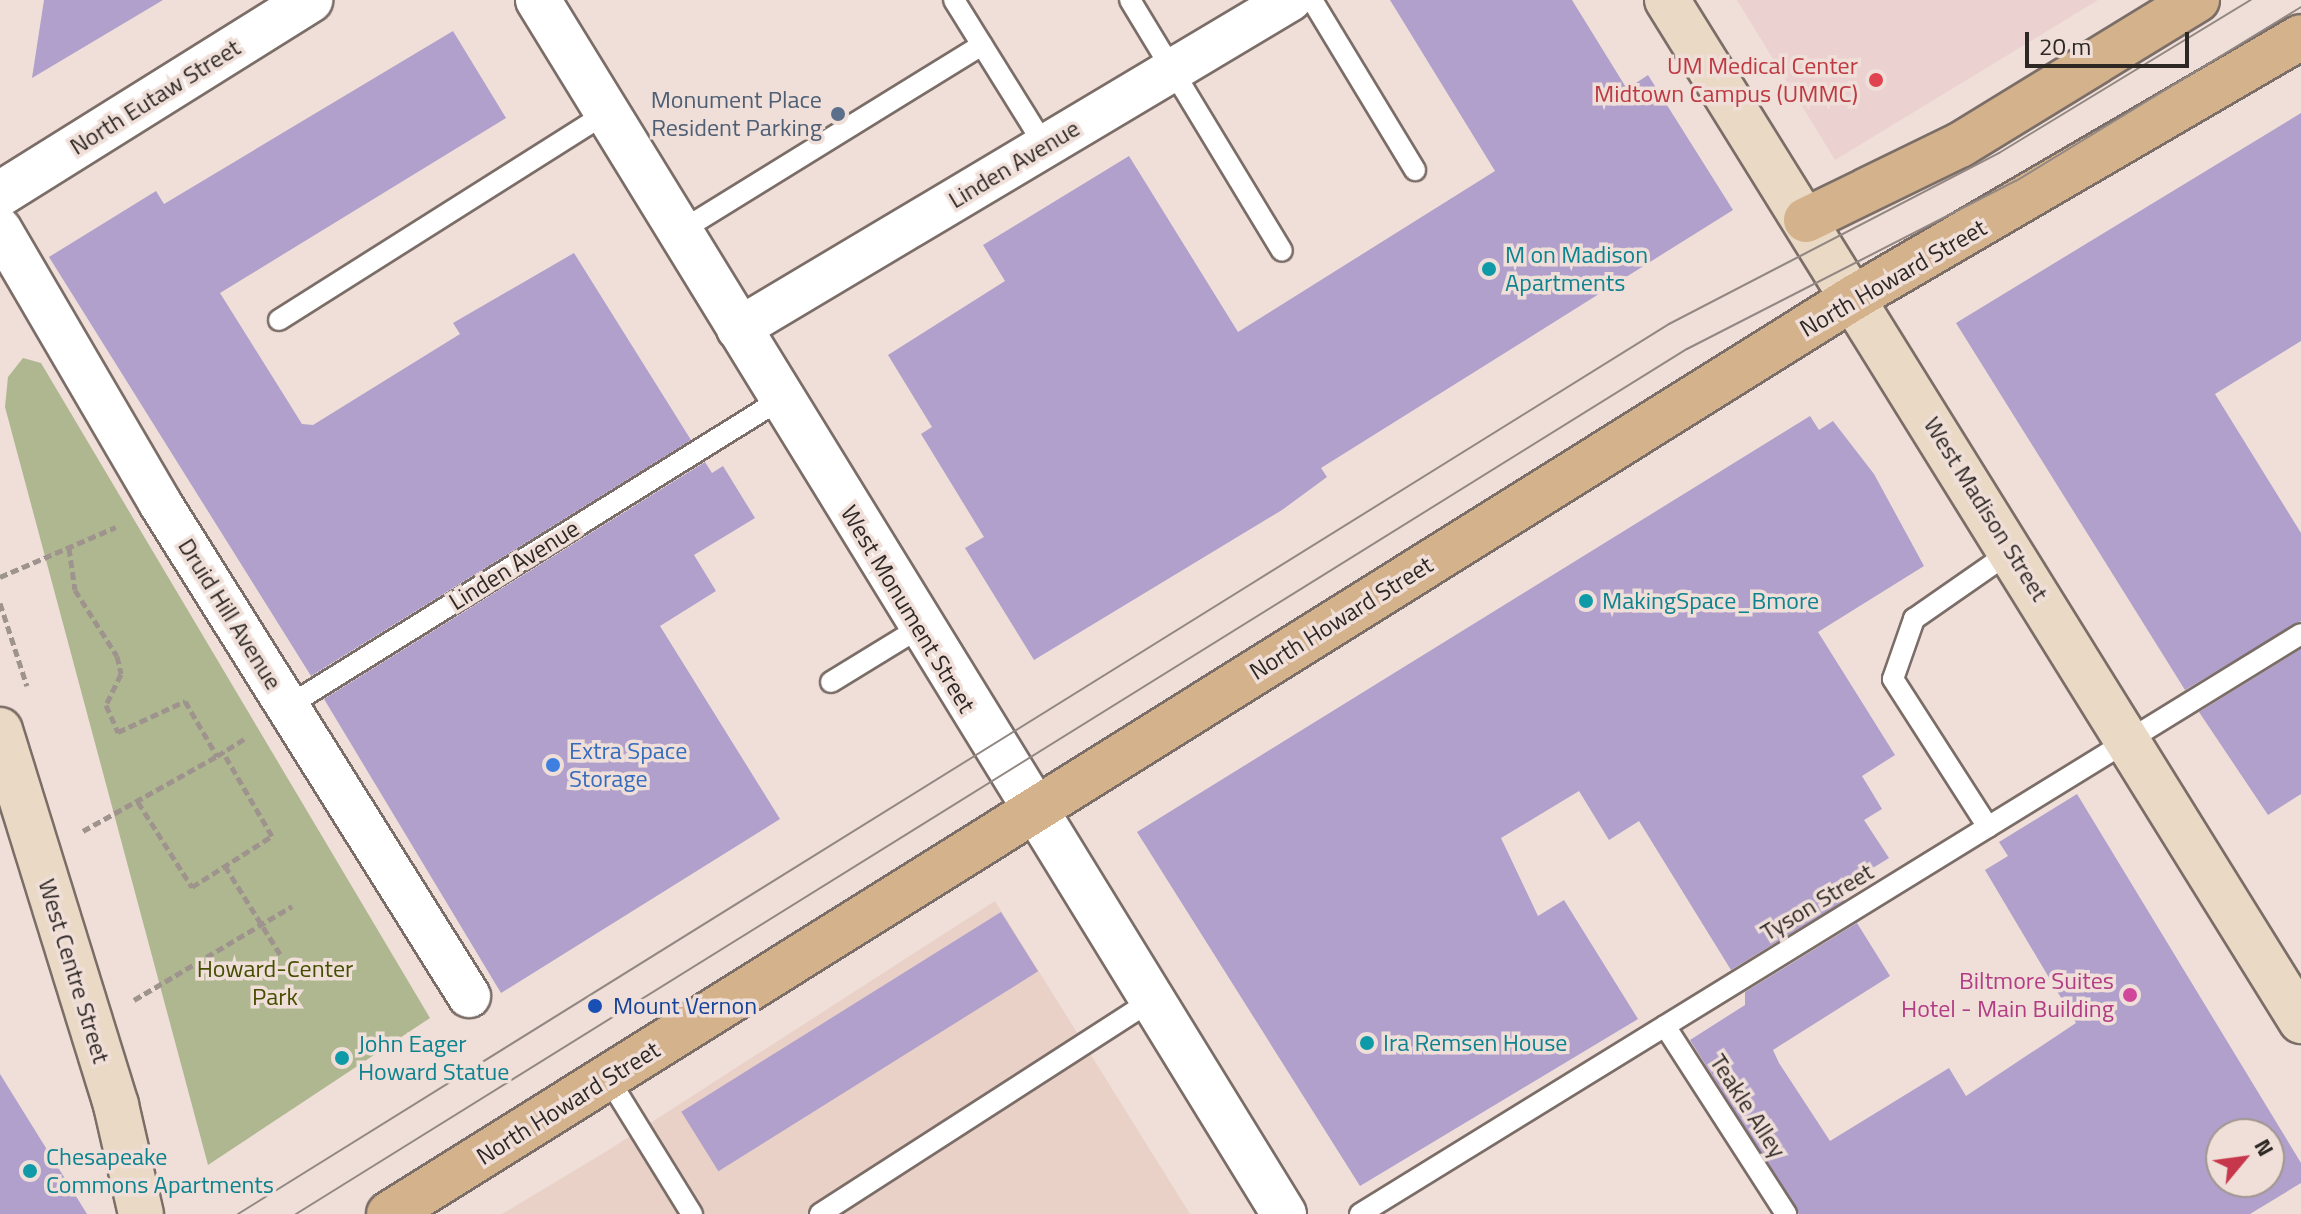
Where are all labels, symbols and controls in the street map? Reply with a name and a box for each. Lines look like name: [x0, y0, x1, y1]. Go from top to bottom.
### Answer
scale bar: [2029, 16, 2193, 66]
text: 20 m: [2039, 28, 2091, 64]
street label: North Eutaw Street: [65, 33, 245, 161]
place label: UM Medical Center Midtown Campus (UMMC): [1594, 52, 1858, 108]
marker: UM Medical Center Midtown Campus (UMMC): [1865, 69, 1887, 91]
place label: Monument Place Resident Parking: [651, 86, 822, 142]
marker: Monument Place Resident Parking: [829, 105, 847, 123]
street label: Linden Avenue: [943, 114, 1085, 214]
street label: North Howard Street: [1795, 213, 1991, 343]
place label: M on Madison Apartments: [1505, 241, 1648, 297]
marker: M on Madison Apartments: [1480, 260, 1498, 278]
street label: West Madison Street: [1918, 412, 2054, 606]
street label: West Monument Street: [835, 500, 981, 718]
street label: Linden Avenue: [444, 514, 584, 616]
street label: Druid Hill Avenue: [172, 533, 288, 695]
street label: North Howard Street: [1244, 550, 1438, 686]
place label: MakingSpace_Bmore: [1602, 587, 1819, 615]
marker: MakingSpace_Bmore: [1577, 592, 1595, 610]
place label: Extra Space Storage: [569, 737, 687, 793]
marker: Extra Space Storage: [544, 756, 562, 774]
street label: Tyson Street: [1755, 857, 1879, 947]
street label: West Centre Street: [32, 875, 116, 1067]
park label: Howard-Center Park: [197, 955, 353, 1011]
place label: Biltmore Suites Hotel - Main Building: [1901, 967, 2114, 1023]
marker: Biltmore Suites Hotel - Main Building: [2121, 986, 2139, 1004]
place label: Mount Vernon: [613, 992, 757, 1020]
marker: Mount Vernon: [584, 995, 606, 1017]
place label: Ira Remsen House: [1383, 1029, 1567, 1057]
place label: John Eager Howard Statue: [358, 1030, 509, 1086]
marker: Ira Remsen House: [1358, 1034, 1376, 1052]
street label: North Howard Street: [471, 1035, 665, 1171]
marker: John Eager Howard Statue: [333, 1049, 351, 1067]
street label: Teakle Alley: [1704, 1049, 1792, 1163]
north arrow: [2205, 1118, 2285, 1198]
text: N: [2246, 1132, 2283, 1162]
place label: Chesapeake Commons Apartments: [46, 1143, 274, 1199]
marker: Chesapeake Commons Apartments: [21, 1162, 39, 1180]

